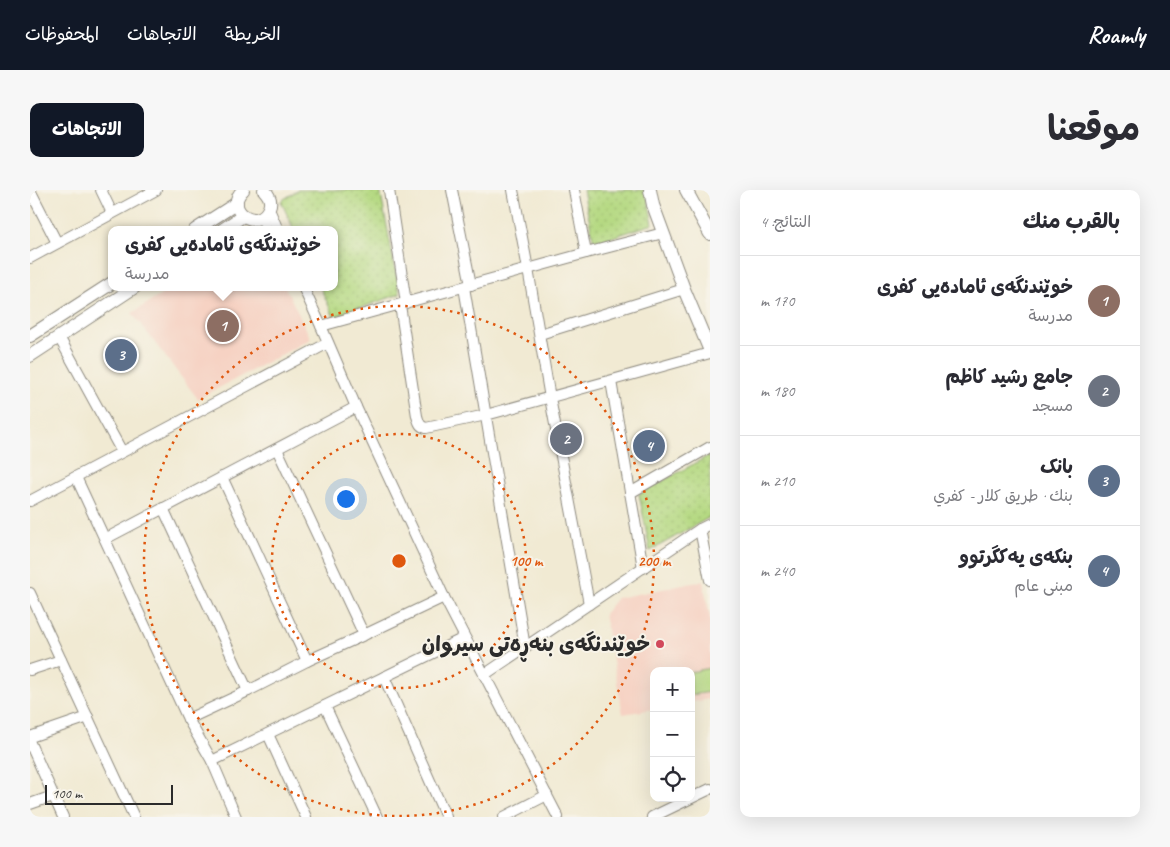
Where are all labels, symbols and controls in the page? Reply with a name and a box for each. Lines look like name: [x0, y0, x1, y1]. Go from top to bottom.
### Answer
text: Roamly: [1088, 20, 1145, 50]
text: المحفوظات: [25, 23, 99, 45]
text: الاتجاهات: [127, 23, 197, 45]
text: الخريطة: [225, 23, 281, 45]
button: الاتجاهات: [30, 103, 144, 157]
text: موقعنا: [1047, 106, 1140, 151]
text: بالقرب منك: [1023, 208, 1120, 234]
text: النتائج: 4: [760, 212, 811, 232]
popup: [108, 226, 338, 291]
text: خوێندنگەی ئامادەیی کفری: [125, 233, 321, 257]
text: مدرسة: [125, 264, 170, 284]
text: خوێندنگەی ئامادەیی کفری: [877, 275, 1073, 299]
text: 170 m: [760, 291, 794, 311]
text: 1: [1100, 291, 1108, 311]
text: مدرسة: [1028, 306, 1073, 326]
pin: 1: [207, 307, 239, 345]
pin: 3: [105, 336, 137, 374]
text: جامع رشيد كاظم: [945, 365, 1073, 389]
text: 180 m: [760, 381, 794, 401]
text: 2: [1100, 381, 1108, 401]
text: مسجد: [1032, 396, 1073, 416]
pin: 2: [550, 420, 582, 458]
pin: 4: [633, 427, 665, 465]
text: بانک: [1040, 455, 1073, 479]
text: 210 m: [760, 471, 794, 491]
text: 3: [1100, 471, 1108, 491]
your location: [333, 486, 359, 512]
text: بنك · طريق كلار - كفري: [933, 486, 1073, 506]
text: بنکەی یەکگرتوو: [959, 545, 1073, 569]
centre of rings: [390, 552, 408, 570]
text: 100 m: [510, 552, 544, 571]
text: 200 m: [638, 552, 672, 571]
text: 240 m: [760, 561, 794, 581]
text: 4: [1100, 561, 1108, 581]
text: مبنى عام: [1014, 576, 1073, 596]
place label: خوێندنگەی بنەڕەتی سیروان: [422, 631, 650, 662]
marker: خوێندنگەی بنەڕەتی سیروان: [654, 638, 666, 650]
map controls: [650, 667, 695, 802]
button: +: [650, 667, 695, 712]
button: −: [650, 712, 695, 757]
button: locate: [650, 757, 695, 802]
scale bar: [45, 782, 172, 805]
text: 100 m: [52, 785, 82, 802]

